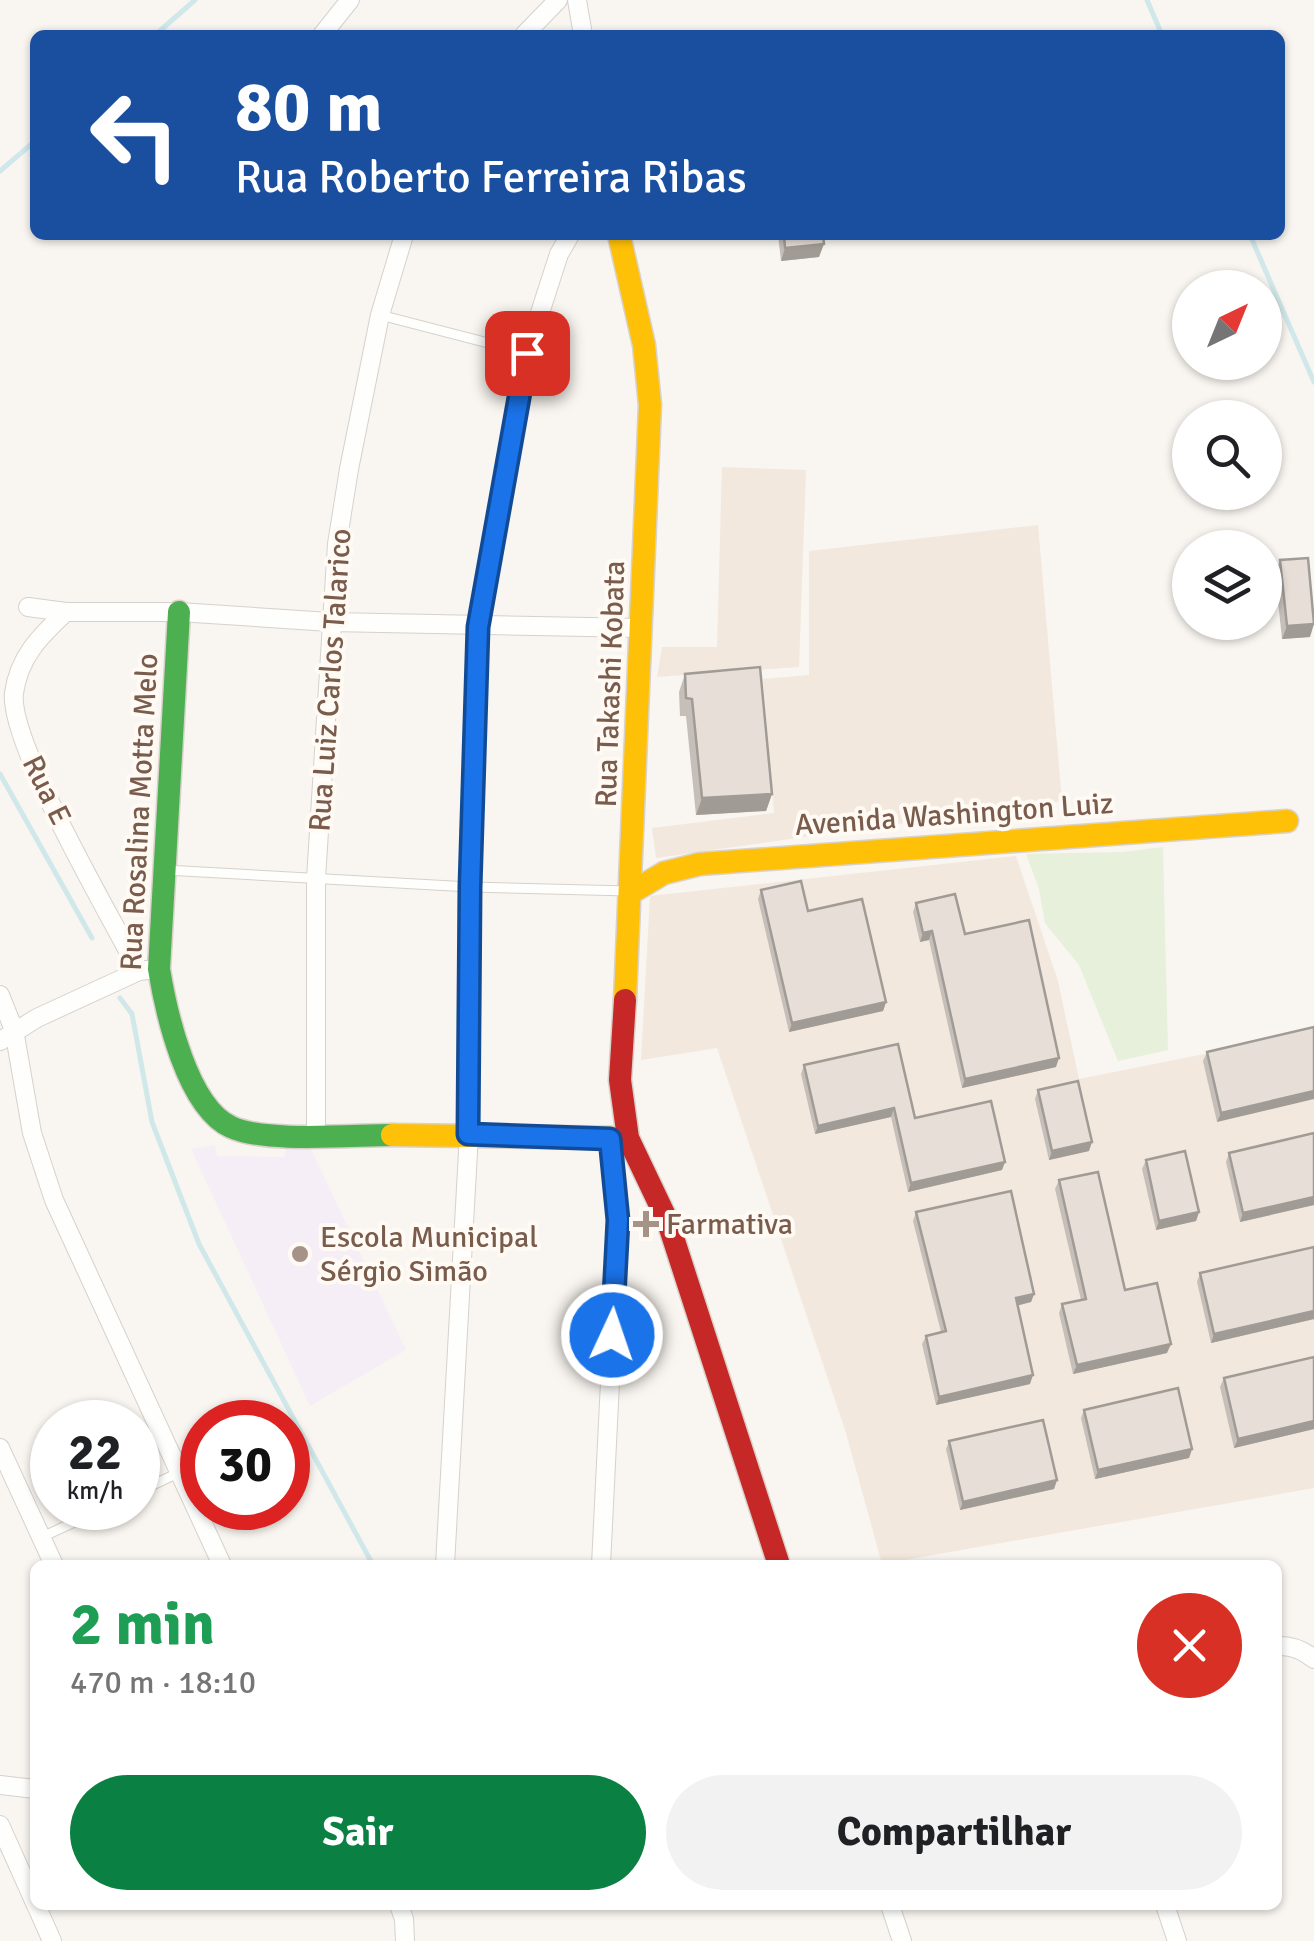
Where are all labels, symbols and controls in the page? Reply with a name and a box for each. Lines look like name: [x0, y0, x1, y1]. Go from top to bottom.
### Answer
text: 80 m: [235, 64, 383, 150]
icon: left: [70, 70, 200, 200]
text: Rua Roberto Ferreira Ribas: [235, 150, 747, 205]
north arrow: [1172, 270, 1282, 380]
map controls: [1172, 270, 1282, 640]
pin: [485, 311, 570, 396]
icon: arrive: [500, 326, 555, 381]
button: search: [1172, 400, 1282, 510]
street label: Rua Luiz Carlos Talarico: [301, 527, 360, 833]
button: layers: [1172, 530, 1282, 640]
street label: Rua Takashi Kobata: [588, 560, 633, 808]
street label: Rua Rosalina Motta Melo: [113, 652, 166, 972]
street label: Rua E: [14, 749, 79, 831]
street label: Avenida Washington Luiz: [793, 785, 1115, 844]
place label: Farmativa: [666, 1206, 793, 1243]
marker: Farmativa: [635, 1213, 657, 1235]
place label: Escola Municipal Sérgio Simão: [320, 1219, 538, 1290]
marker: Escola Municipal Sérgio Simão: [289, 1243, 311, 1265]
position arrow: [560, 1283, 664, 1387]
speed limit sign: 30: [180, 1400, 310, 1530]
text: 22: [68, 1422, 122, 1484]
text: km/h: [67, 1475, 123, 1506]
text: 2 min: [70, 1588, 215, 1662]
button: close: [1137, 1593, 1242, 1698]
text: 470 m · 18:10: [70, 1663, 256, 1702]
button: Sair: [70, 1775, 646, 1890]
button: Compartilhar: [666, 1775, 1242, 1890]

